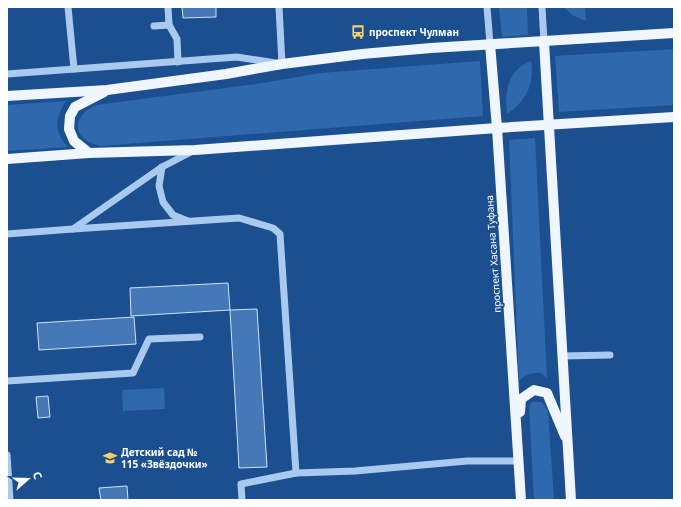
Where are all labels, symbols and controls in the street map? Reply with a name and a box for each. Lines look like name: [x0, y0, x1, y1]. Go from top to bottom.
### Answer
bus stop icon: проспект Чулман: [350, 24, 366, 40]
place label: проспект Чулман: [369, 25, 459, 39]
street label: проспект Хасана Туфана: [482, 195, 504, 313]
place label: Детский сад № 115 «Звёздочки»: [121, 445, 208, 471]
school or university icon: Детский сад № 115 «Звёздочки»: [102, 450, 118, 466]
north arrow: [8, 459, 48, 499]
text: С: [30, 470, 46, 481]

